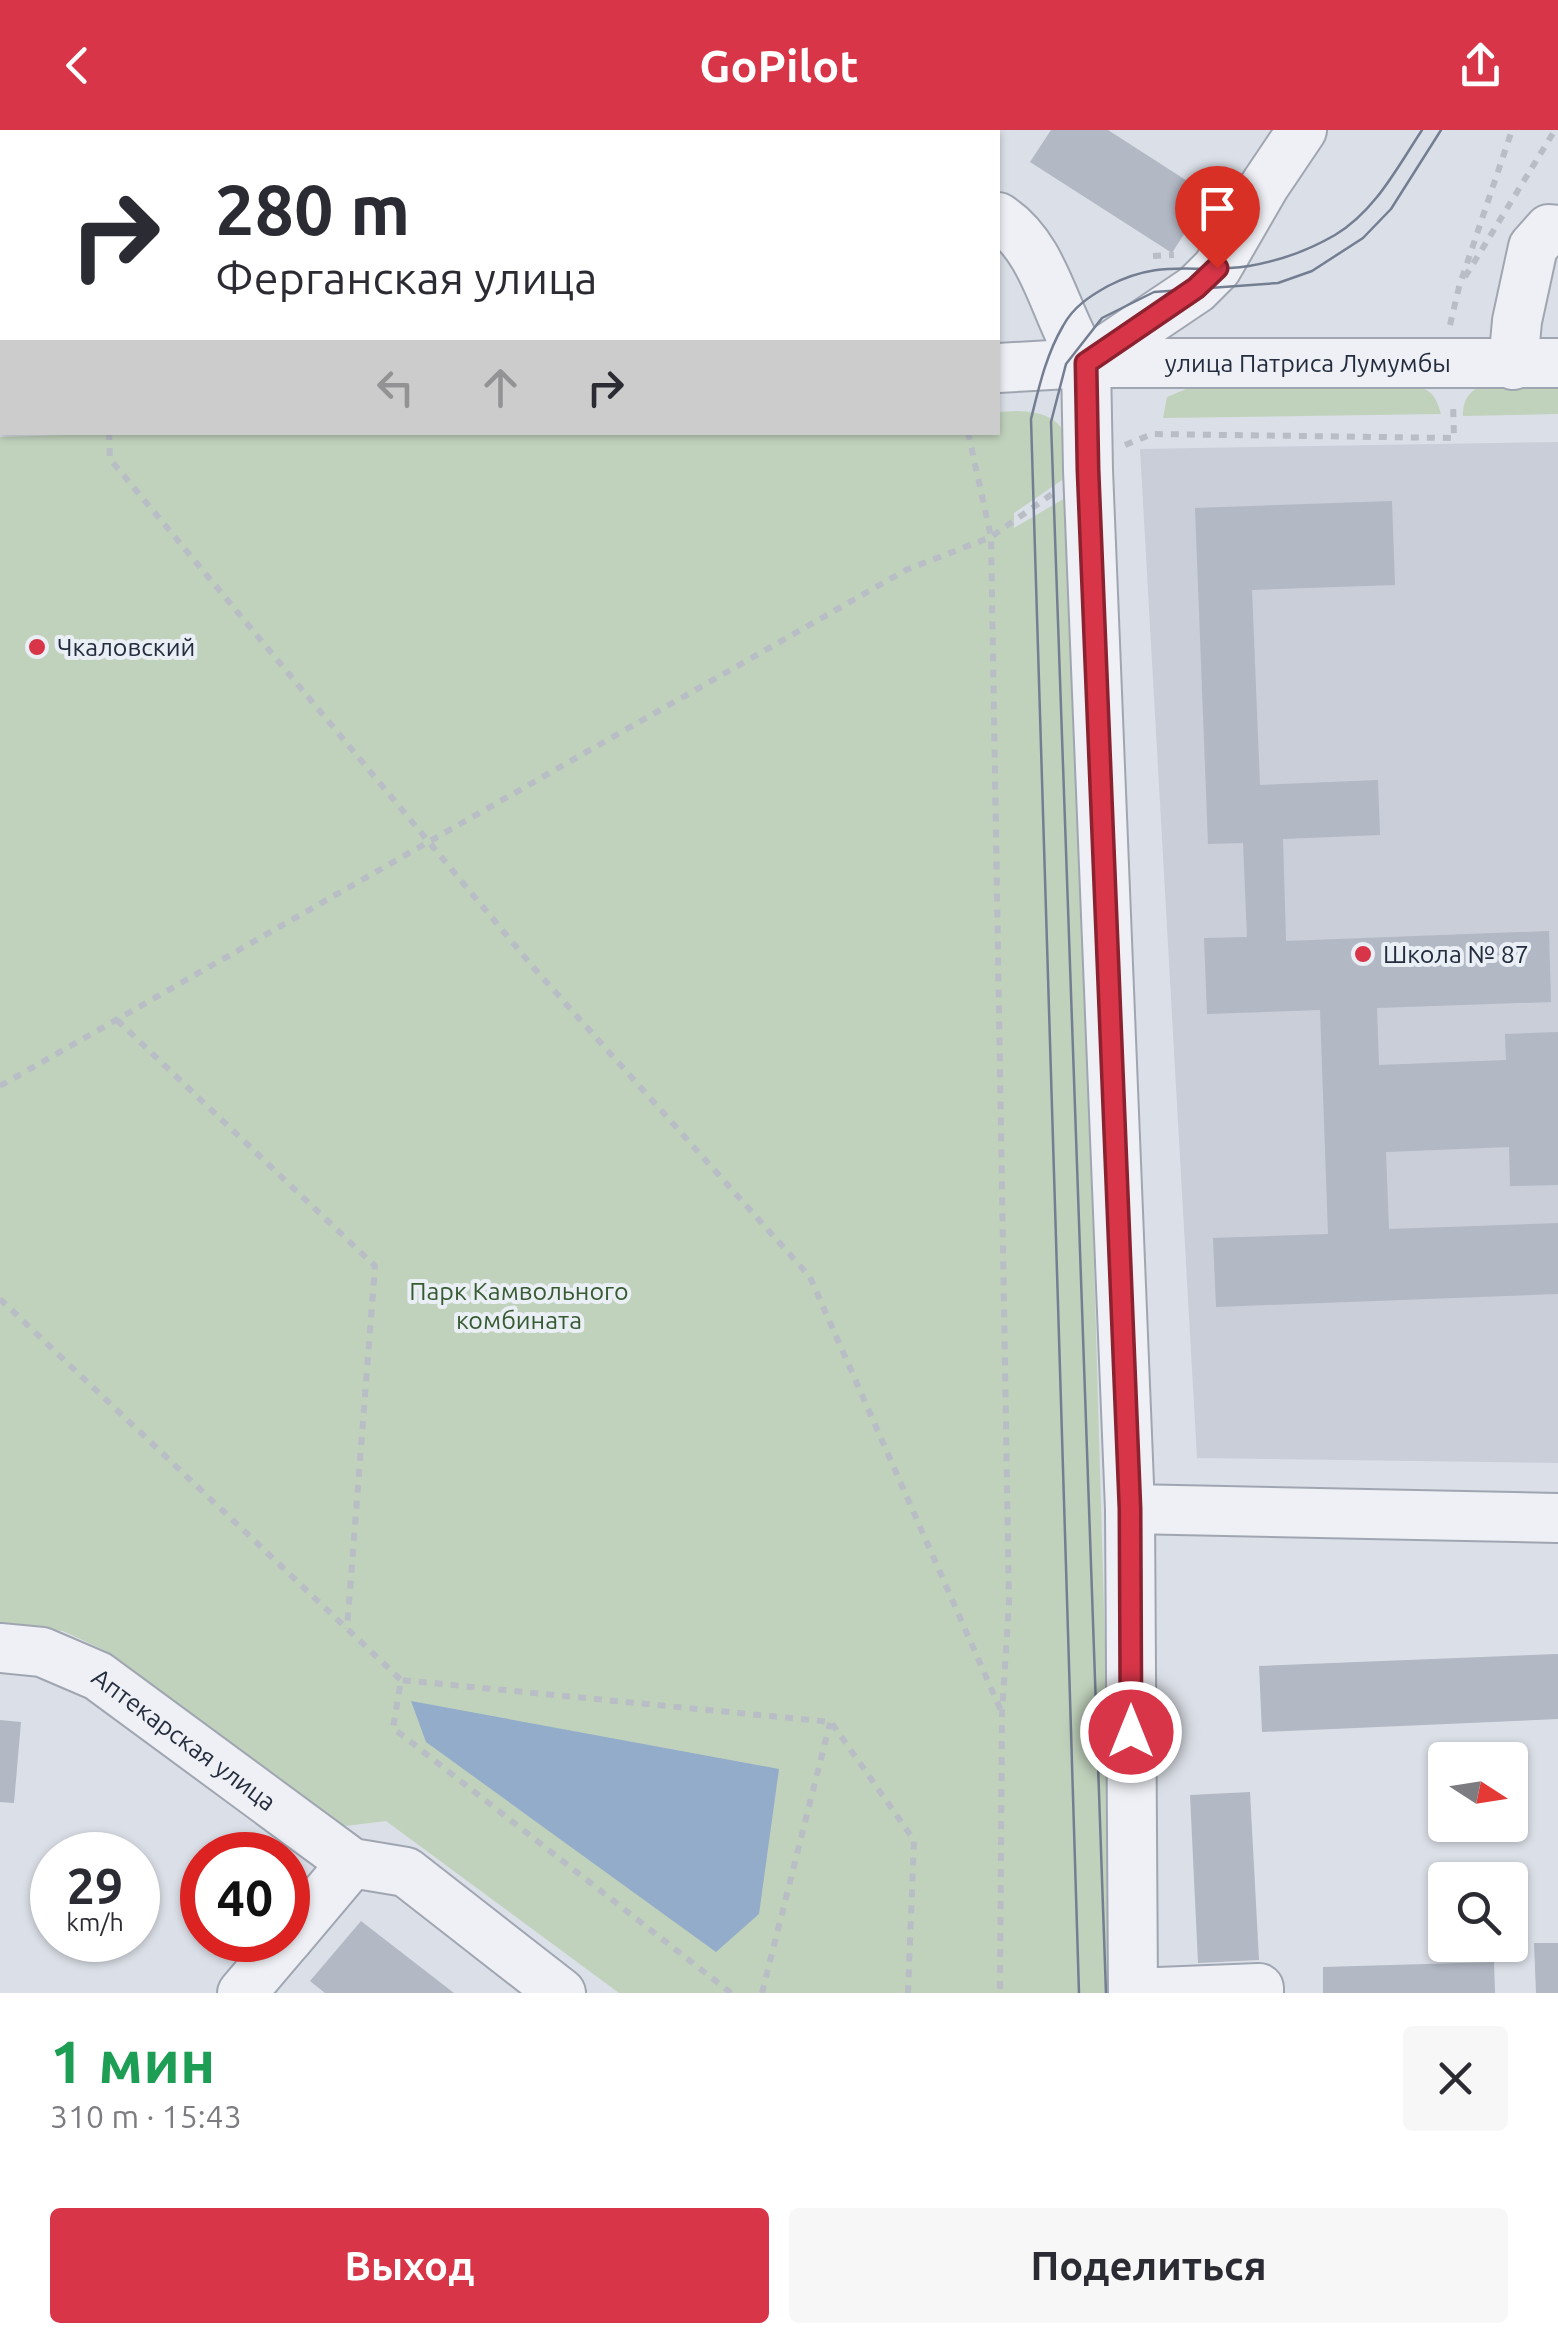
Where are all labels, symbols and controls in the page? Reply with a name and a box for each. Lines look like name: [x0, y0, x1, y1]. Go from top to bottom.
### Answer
icon: back: [50, 38, 105, 93]
icon: share: [1453, 38, 1508, 93]
text: GoPilot: [699, 40, 859, 91]
pin: [1175, 166, 1260, 269]
icon: right: [50, 170, 180, 300]
text: 280 m: [215, 170, 410, 248]
icon: arrive: [1190, 181, 1245, 236]
text: Ферганская улица: [215, 252, 597, 303]
street label: улица Патриса Лумумбы: [1165, 349, 1451, 377]
icon: left: [368, 360, 423, 415]
icon: ahead: [473, 360, 528, 415]
icon: right: [578, 360, 633, 415]
place label: Чкаловский: [57, 633, 195, 661]
marker: Чкаловский: [26, 636, 48, 658]
place label: Школа № 87: [1383, 940, 1529, 968]
marker: Школа № 87: [1352, 943, 1374, 965]
park label: Парк Камвольного комбината: [409, 1277, 629, 1334]
street label: Аптекарская улица: [87, 1663, 281, 1816]
position arrow: [1079, 1680, 1183, 1784]
north arrow: [1428, 1742, 1528, 1842]
map controls: [1428, 1742, 1528, 1962]
speed limit sign: 40: [180, 1832, 310, 1962]
text: 29: [67, 1857, 123, 1913]
button: search: [1428, 1862, 1528, 1962]
text: km/h: [66, 1908, 124, 1936]
button: close: [1403, 2026, 1508, 2131]
text: 1 мин: [50, 2027, 215, 2094]
text: 310 m · 15:43: [50, 2098, 242, 2134]
button: Выход: [50, 2208, 769, 2323]
button: Поделиться: [789, 2208, 1508, 2323]

